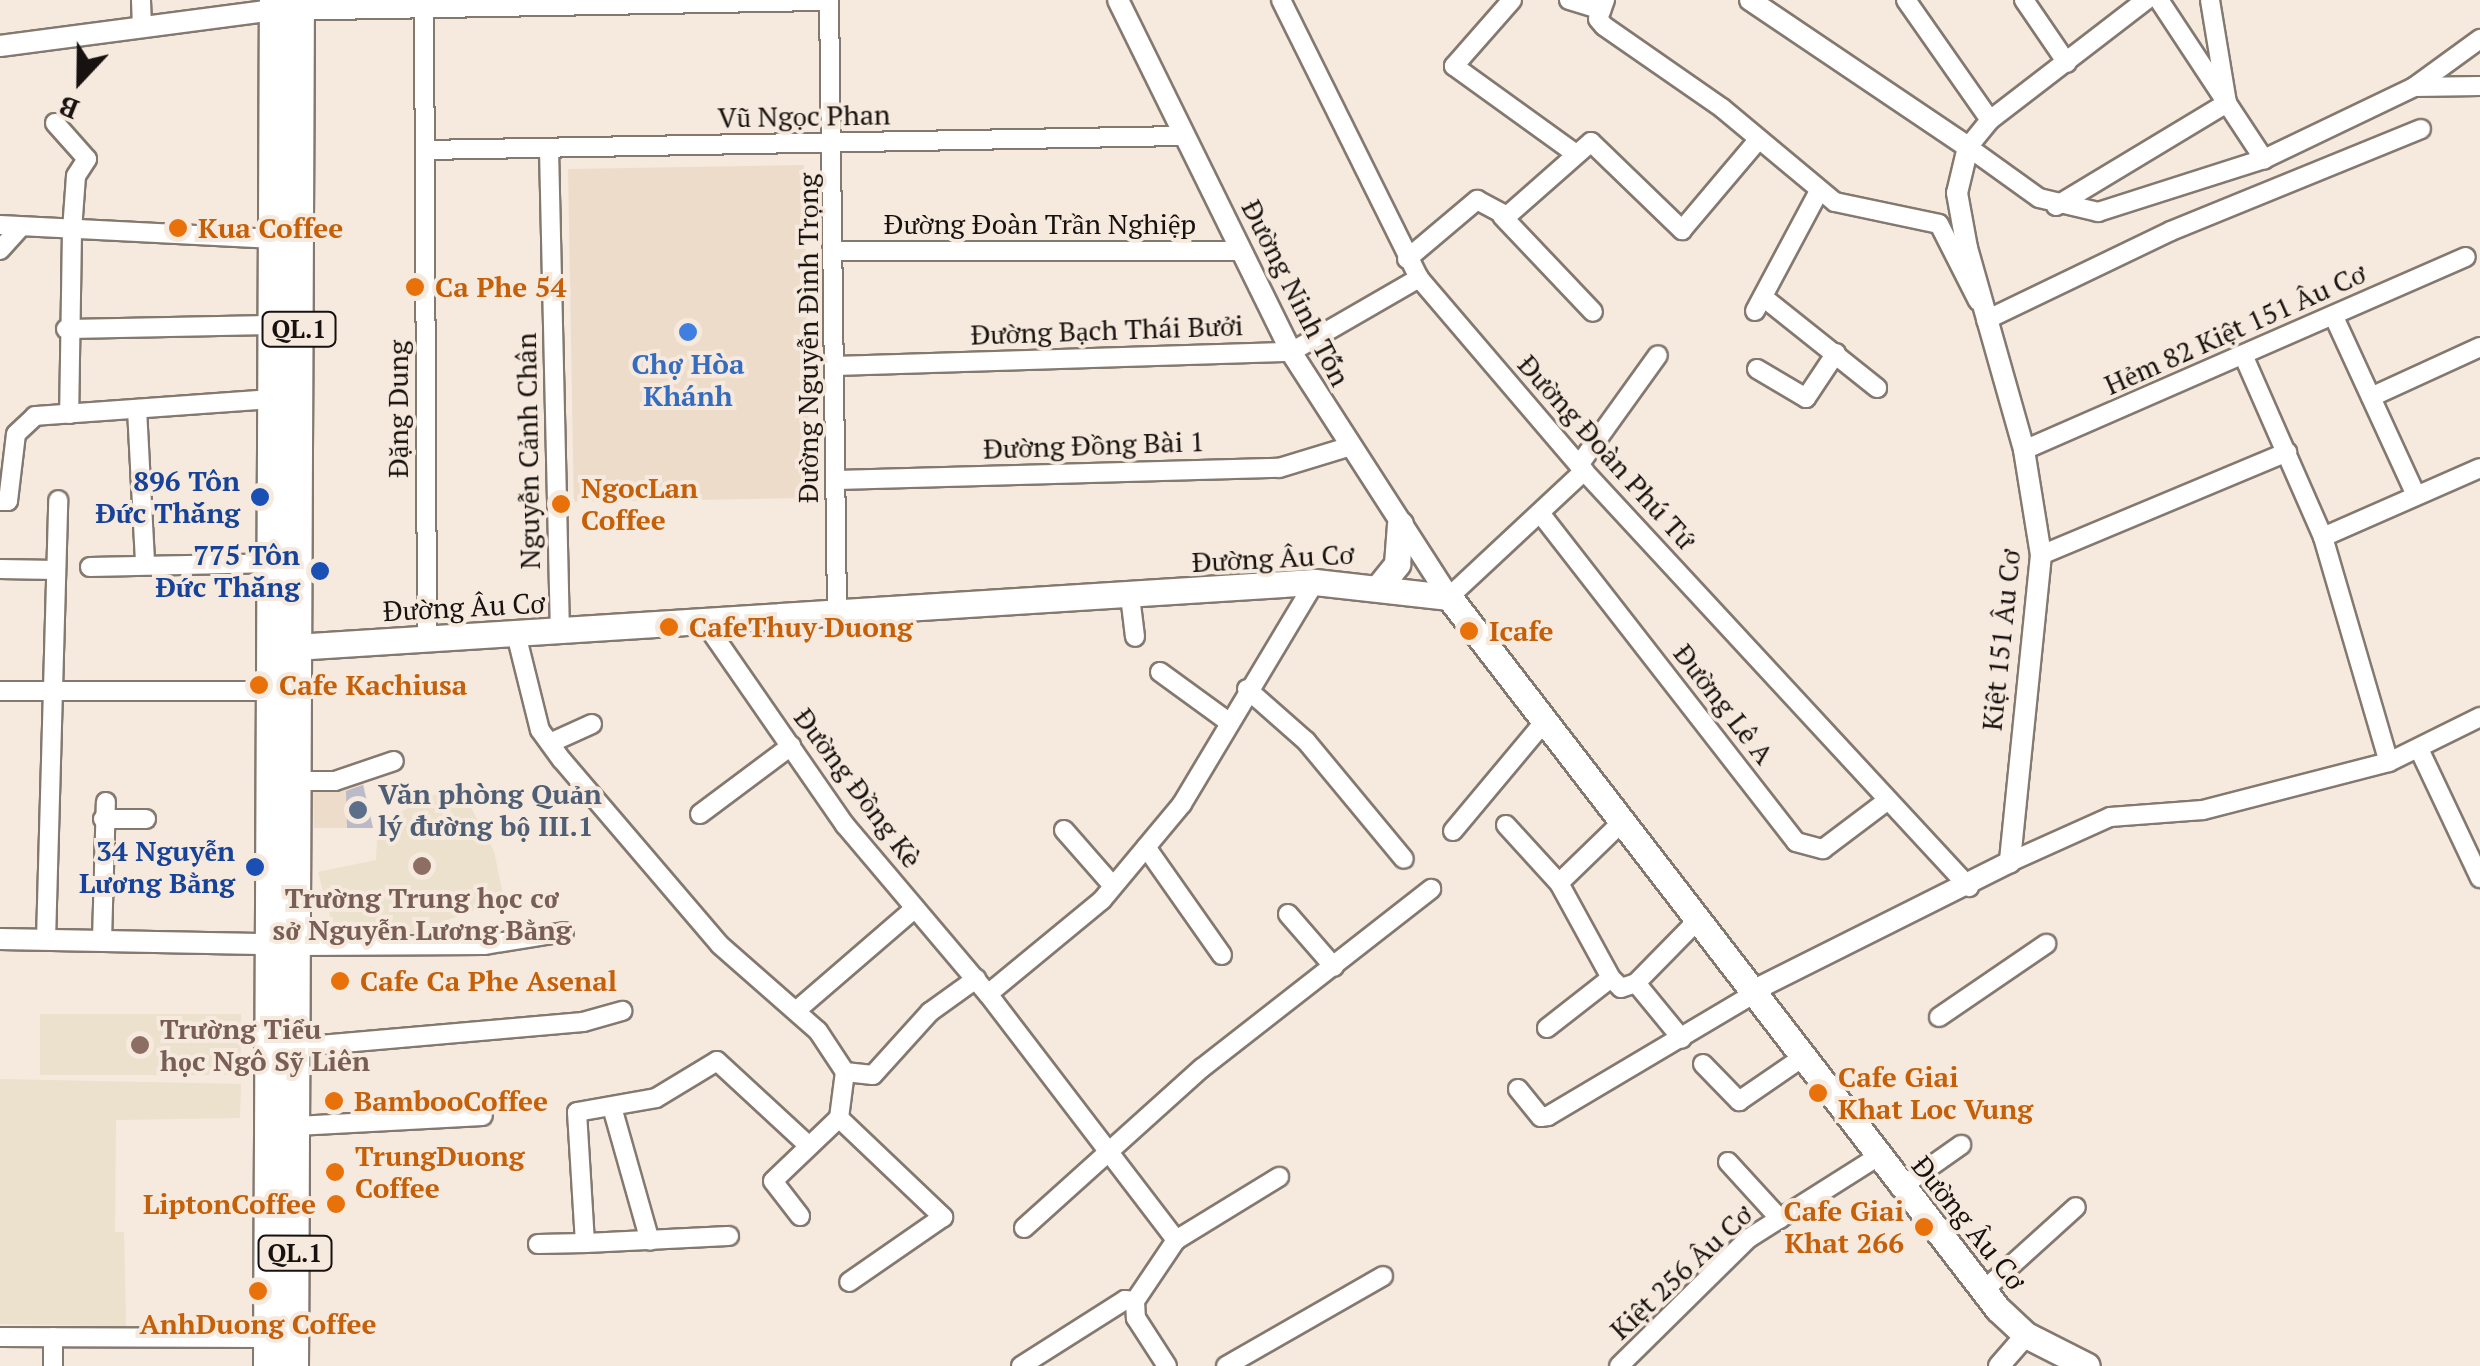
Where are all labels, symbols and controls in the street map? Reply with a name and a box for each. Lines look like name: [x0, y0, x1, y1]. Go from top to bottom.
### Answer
north arrow: [30, 30, 130, 130]
text: B: [53, 88, 84, 129]
street label: Vũ Ngọc Phan: [717, 98, 891, 134]
street label: Đường Nguyễn Đình Trọng: [791, 173, 825, 503]
street label: Đường Ninh Tốn: [1235, 194, 1357, 392]
street label: Đường Đoàn Trần Nghiệp: [884, 207, 1196, 241]
place label: Kua Coffee: [198, 211, 343, 245]
marker: Kua Coffee: [167, 217, 189, 239]
street label: Hẻm 82 Kiệt 151 Âu Cơ: [2099, 256, 2371, 402]
place label: Ca Phe 54: [435, 270, 566, 304]
marker: Ca Phe 54: [404, 276, 426, 298]
street label: Đường Bạch Thái Bưởi: [970, 308, 1244, 352]
road number: QL.1: [262, 309, 336, 349]
marker: Chợ Hòa Khánh: [677, 321, 699, 343]
street label: Nguyễn Cảnh Chân: [509, 332, 547, 570]
street label: Đặng Dung: [381, 340, 415, 478]
place label: Chợ Hòa Khánh: [632, 347, 744, 413]
street label: Đường Đoàn Phú Tứ: [1511, 348, 1703, 556]
street label: Đường Đồng Bài 1: [983, 424, 1205, 466]
place label: 896 Tôn Đức Thắng: [95, 464, 240, 530]
place label: NgocLan Coffee: [581, 471, 698, 537]
marker: 896 Tôn Đức Thắng: [249, 486, 271, 508]
marker: NgocLan Coffee: [550, 493, 572, 515]
street label: Đường Âu Cơ: [1191, 537, 1355, 579]
place label: 775 Tôn Đức Thắng: [155, 538, 300, 604]
street label: Kiệt 151 Âu Cơ: [1975, 547, 2027, 733]
marker: 775 Tôn Đức Thắng: [309, 560, 331, 582]
street label: Đường Âu Cơ: [382, 586, 546, 628]
place label: CafeThuy Duong: [689, 610, 913, 644]
place label: Icafe: [1489, 614, 1554, 648]
marker: CafeThuy Duong: [658, 616, 680, 638]
marker: Icafe: [1458, 620, 1480, 642]
street label: Đường Lê A: [1667, 637, 1781, 771]
place label: Cafe Kachiusa: [279, 668, 467, 702]
marker: Cafe Kachiusa: [248, 674, 270, 696]
street label: Đường Đồng Kè: [787, 702, 929, 874]
place label: Văn phòng Quản lý đường bộ III.1: [378, 777, 602, 843]
marker: Văn phòng Quản lý đường bộ III.1: [347, 799, 369, 821]
place label: 34 Nguyễn Lương Bằng: [79, 834, 235, 900]
marker: Trường Trung học cơ sở Nguyễn Lương Bằng: [411, 855, 433, 877]
marker: 34 Nguyễn Lương Bằng: [244, 856, 266, 878]
place label: Trường Trung học cơ sở Nguyễn Lương Bằng: [273, 881, 571, 947]
place label: Cafe Ca Phe Asenal: [360, 964, 617, 998]
marker: Cafe Ca Phe Asenal: [329, 970, 351, 992]
place label: Trường Tiểu học Ngô Sỹ Liên: [160, 1012, 370, 1078]
marker: Trường Tiểu học Ngô Sỹ Liên: [129, 1034, 151, 1056]
place label: Cafe Giai Khat Loc Vung: [1838, 1060, 2034, 1126]
marker: Cafe Giai Khat Loc Vung: [1807, 1082, 1829, 1104]
place label: BambooCoffee: [354, 1084, 548, 1118]
marker: BambooCoffee: [323, 1090, 345, 1112]
place label: TrungDuong Coffee: [355, 1139, 525, 1205]
street label: Đường Âu Cơ: [1905, 1149, 2033, 1297]
marker: TrungDuong Coffee: [324, 1161, 346, 1183]
place label: LiptonCoffee: [143, 1187, 316, 1221]
marker: LiptonCoffee: [325, 1193, 347, 1215]
place label: Cafe Giai Khat 266: [1784, 1194, 1904, 1260]
street label: Kiệt 256 Âu Cơ: [1603, 1197, 1759, 1347]
marker: Cafe Giai Khat 266: [1913, 1216, 1935, 1238]
road number: QL.1: [258, 1233, 332, 1273]
marker: AnhDuong Coffee: [247, 1280, 269, 1302]
place label: AnhDuong Coffee: [139, 1307, 377, 1341]

